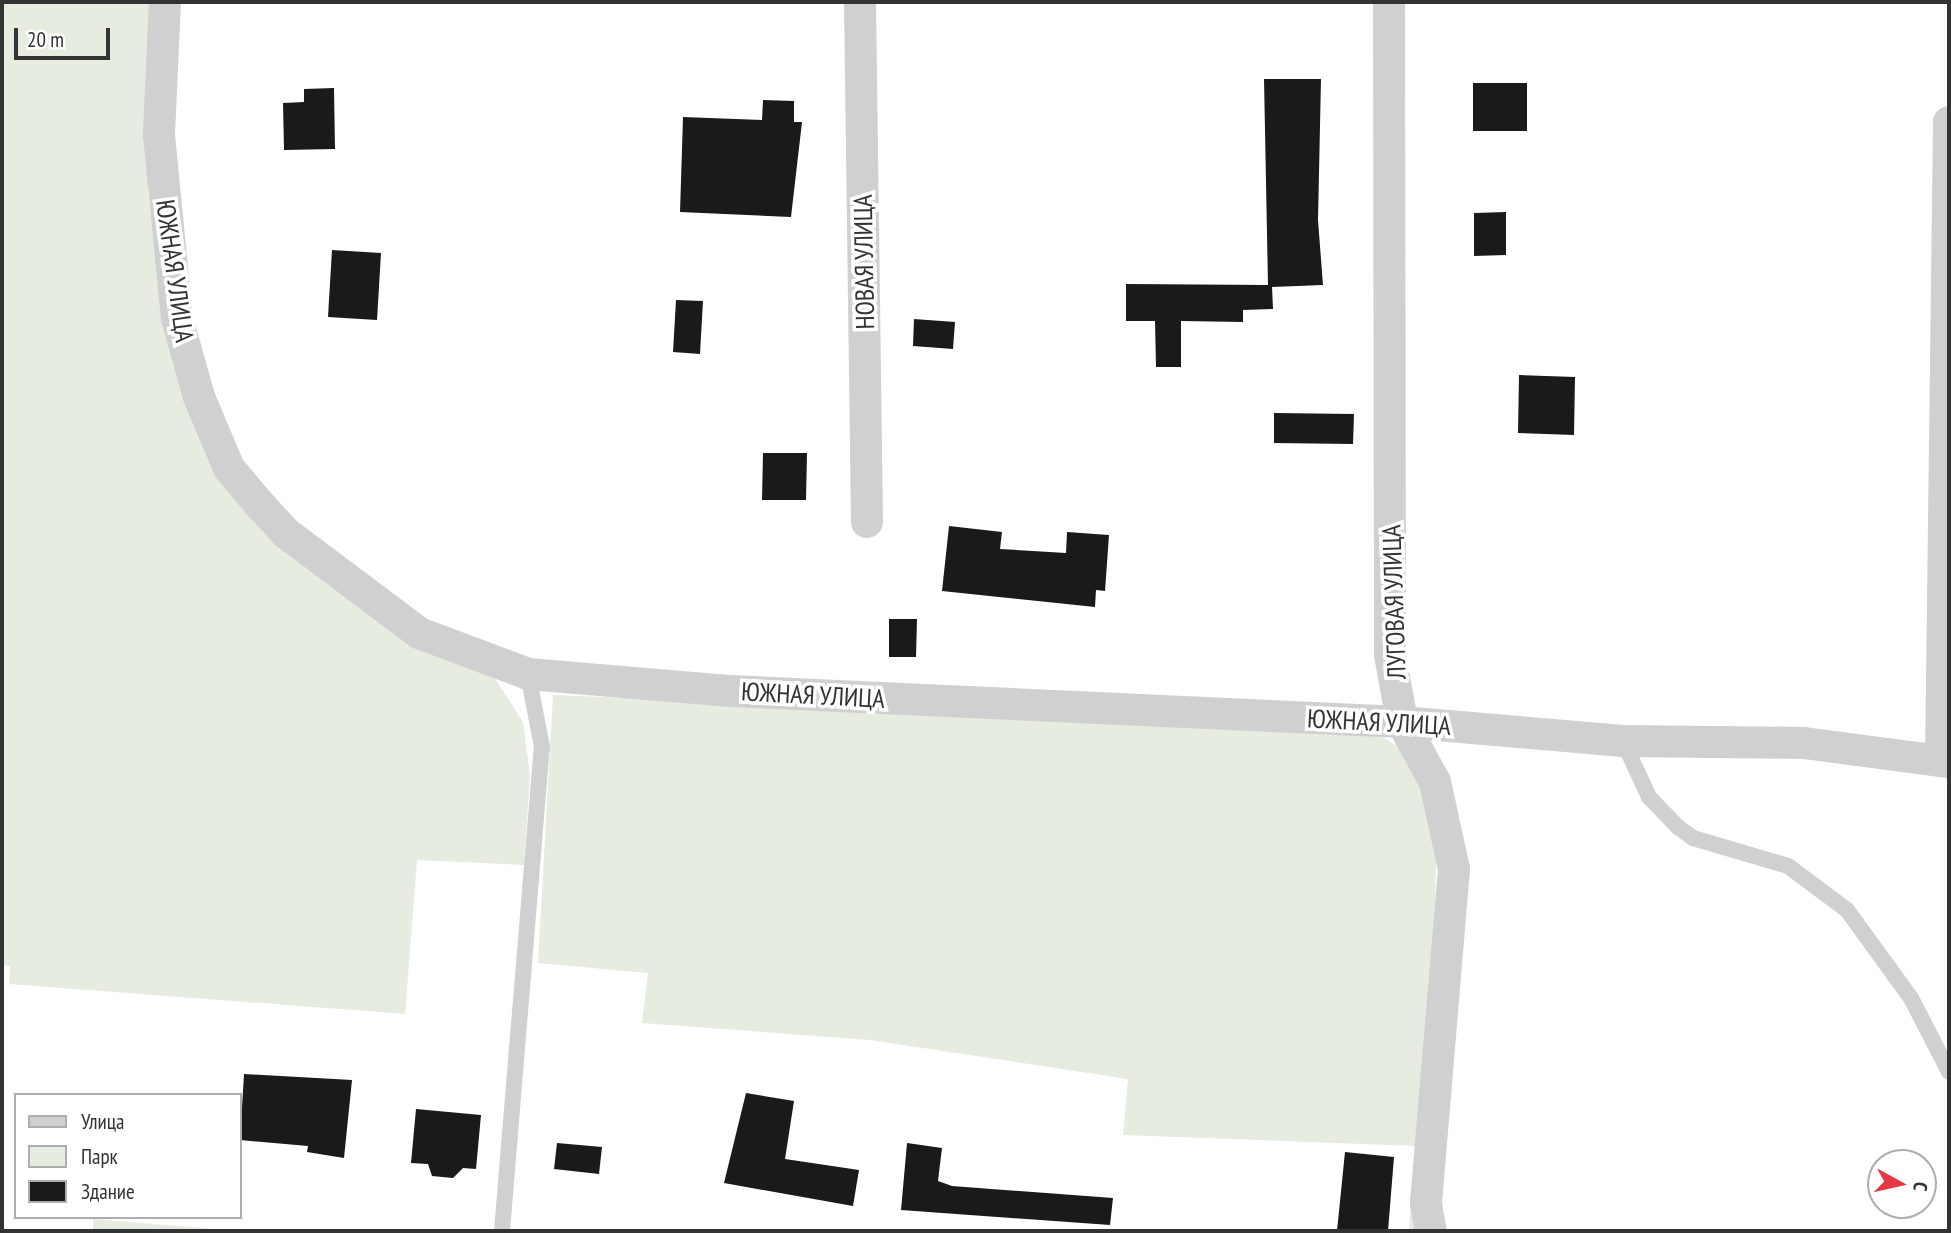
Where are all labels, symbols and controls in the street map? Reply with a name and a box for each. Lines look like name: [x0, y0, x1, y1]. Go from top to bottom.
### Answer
scale bar: [18, 14, 114, 58]
text: 20 m: [27, 26, 64, 53]
street label: НОВАЯ УЛИЦА: [847, 194, 881, 330]
street label: ЮЖНАЯ УЛИЦА: [150, 197, 200, 345]
street label: ЛУГОВАЯ УЛИЦА: [1376, 524, 1412, 680]
street label: ЮЖНАЯ УЛИЦА: [740, 676, 886, 714]
street label: ЮЖНАЯ УЛИЦА: [1306, 703, 1452, 741]
legend: [14, 1093, 242, 1219]
text: Улица: [81, 1108, 124, 1135]
text: Парк: [81, 1143, 118, 1170]
north arrow: [1867, 1149, 1937, 1219]
text: Здание: [81, 1178, 135, 1205]
text: С: [1908, 1181, 1933, 1193]

